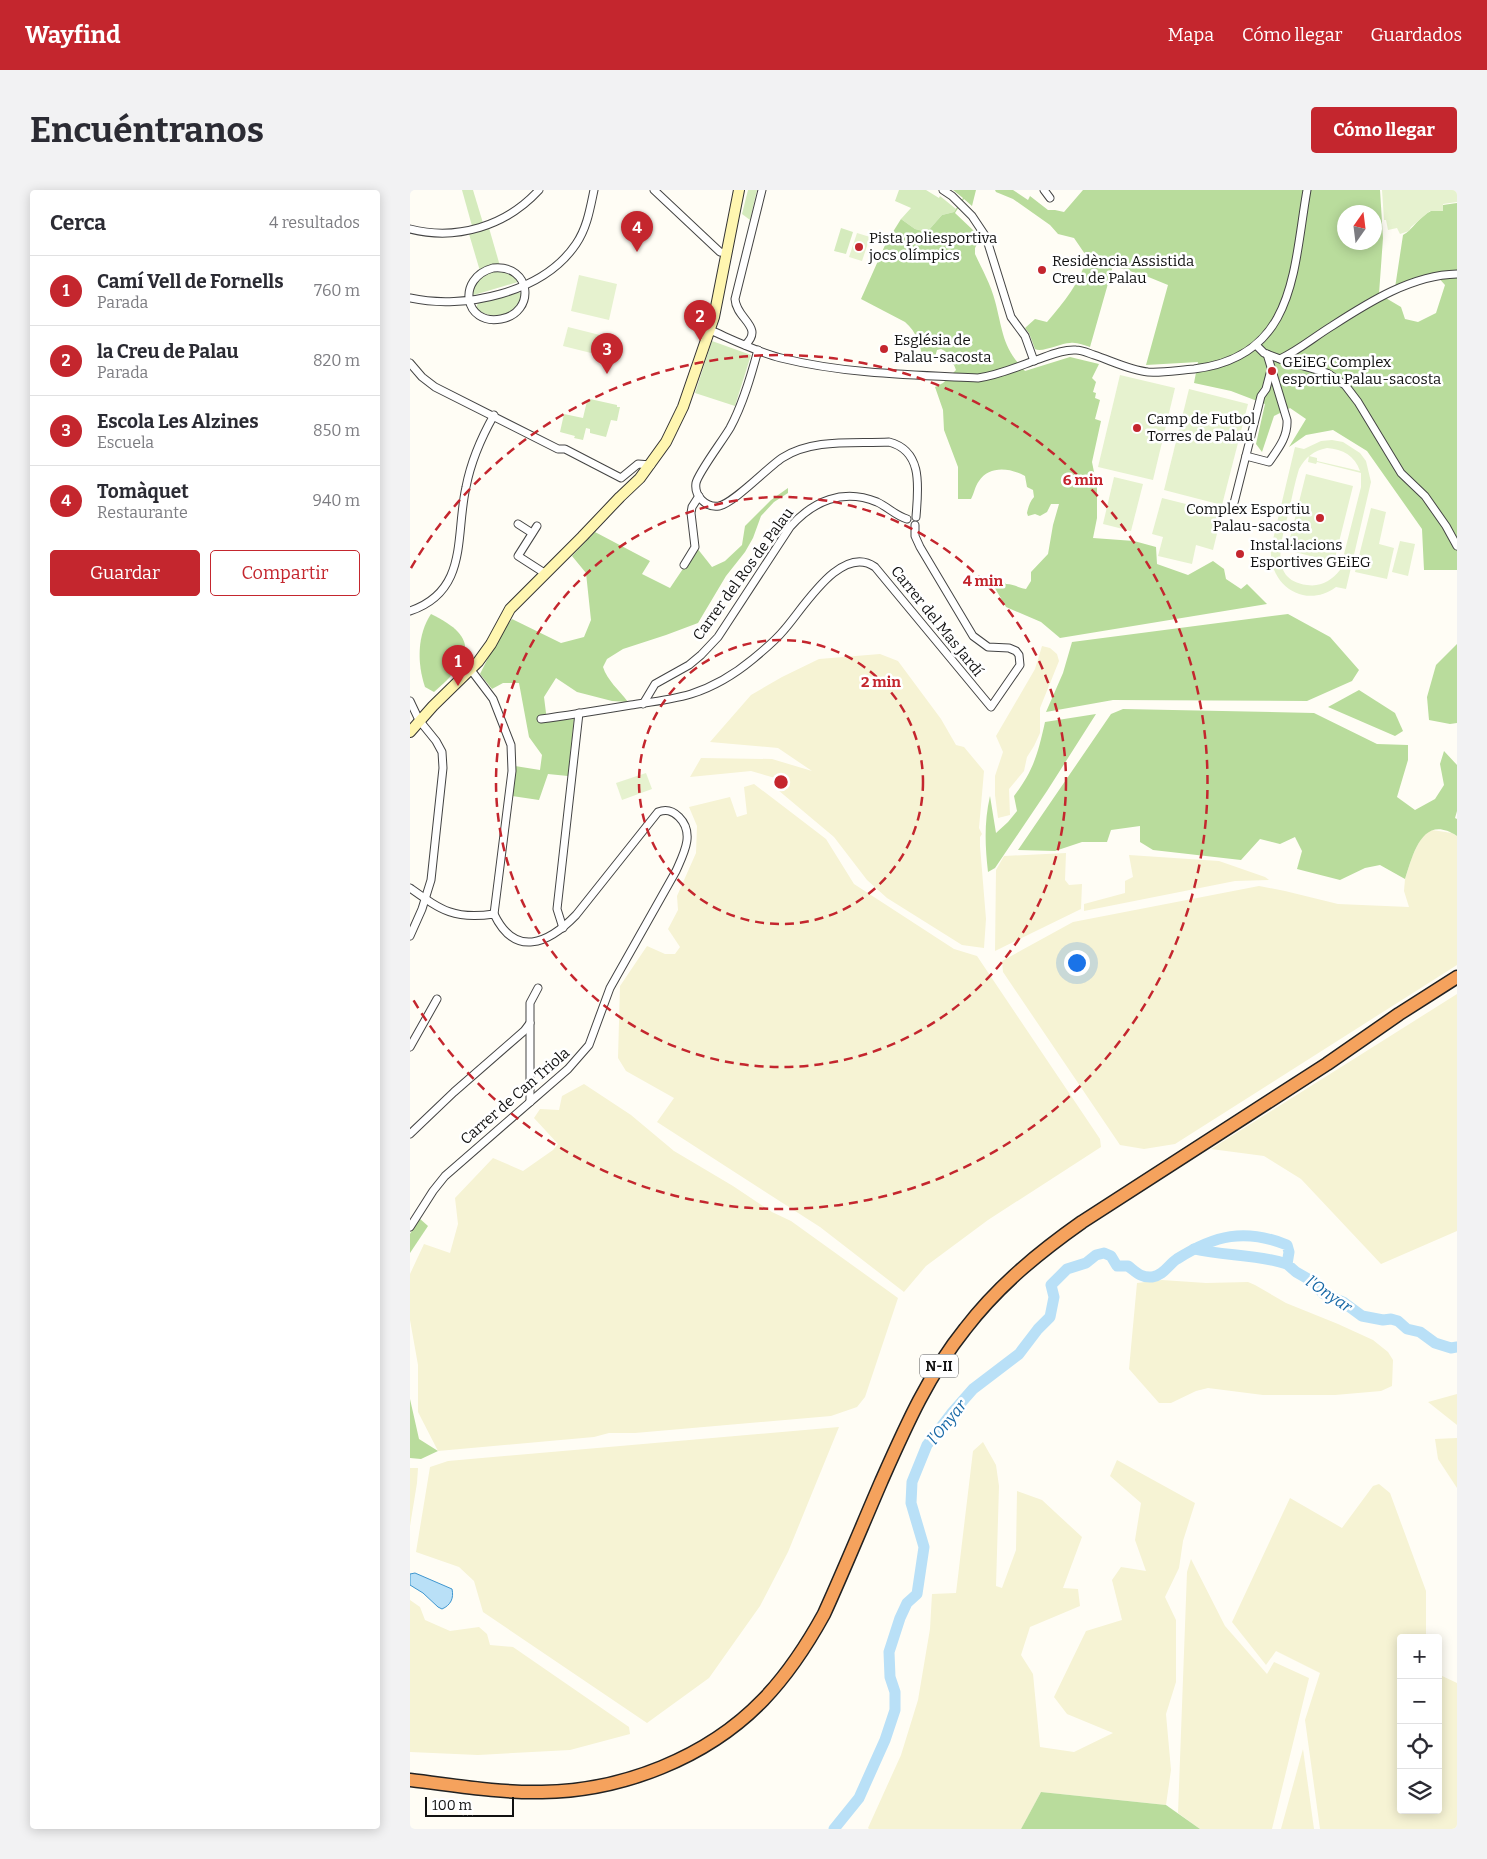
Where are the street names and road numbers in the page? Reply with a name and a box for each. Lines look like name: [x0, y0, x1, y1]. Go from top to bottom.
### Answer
street label: Carrer del Ros de Palau: [689, 504, 797, 644]
street label: Carrer del Mas Jardí: [887, 562, 987, 680]
street label: Carrer de Can Triola: [457, 1044, 573, 1148]
road number: N-II: [920, 1354, 958, 1378]

